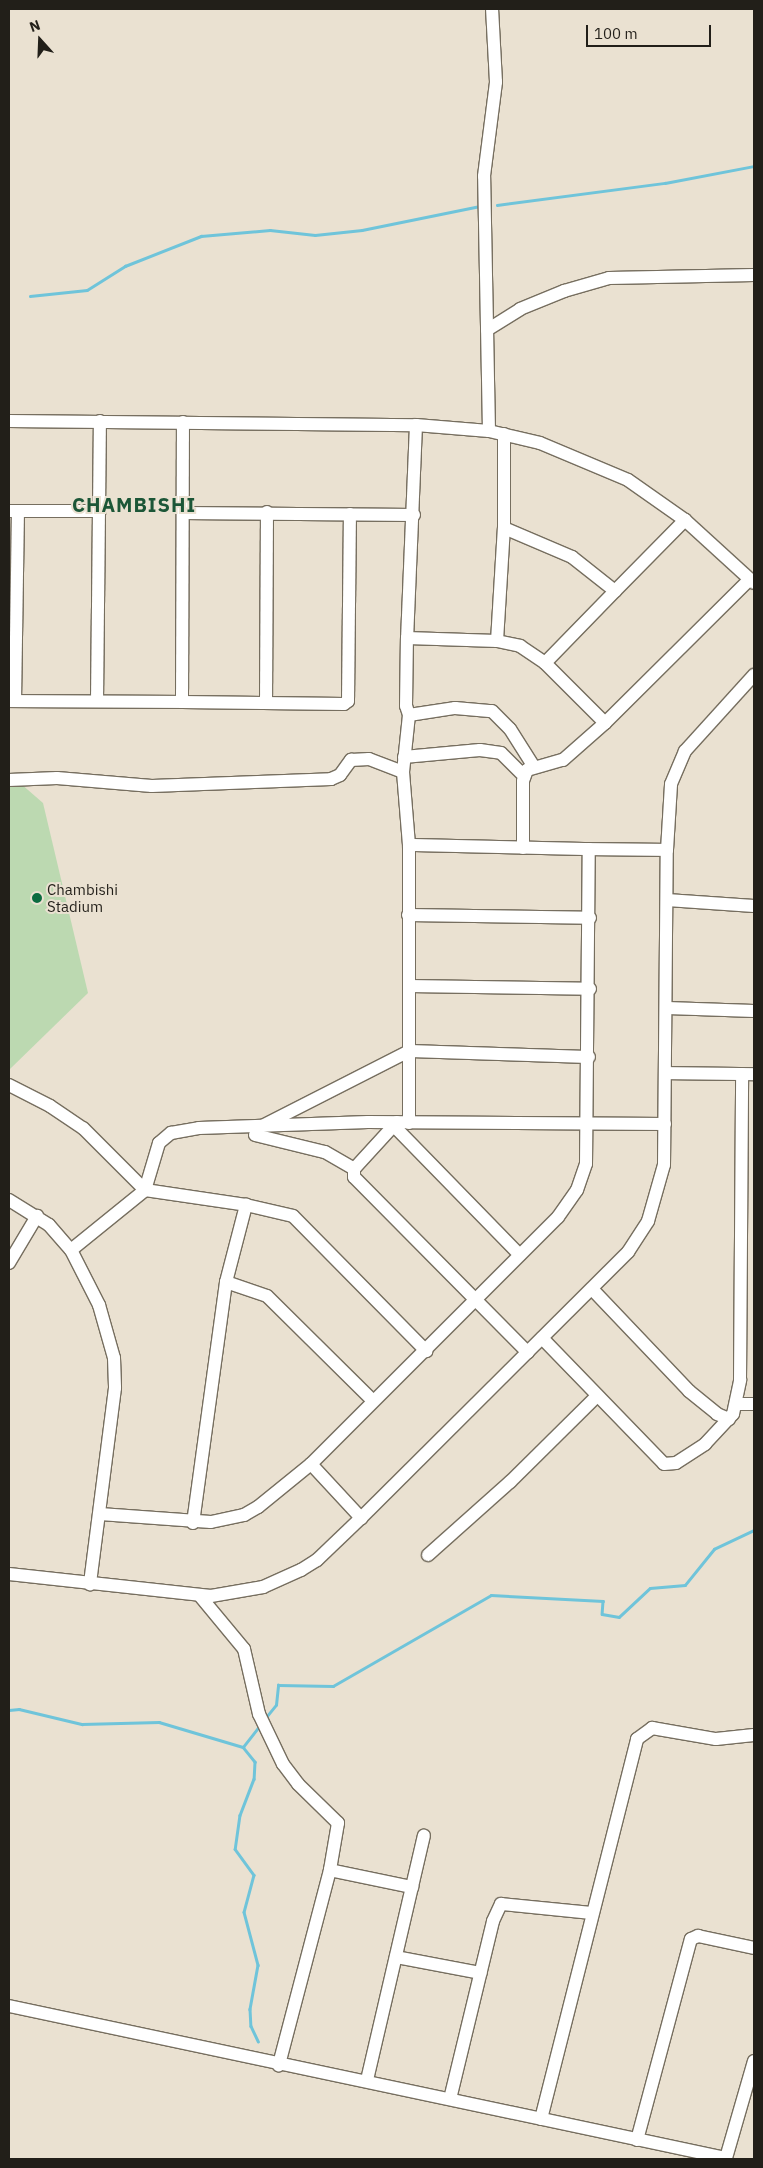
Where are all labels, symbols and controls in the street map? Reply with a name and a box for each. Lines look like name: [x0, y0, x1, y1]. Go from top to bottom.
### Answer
north arrow: [15, 15, 65, 65]
scale bar: [588, 15, 713, 47]
text: N: [27, 16, 43, 36]
text: 100 m: [594, 24, 638, 43]
district label: CHAMBISHI: [71, 492, 197, 516]
place label: Chambishi Stadium: [47, 880, 118, 915]
marker: Chambishi Stadium: [31, 892, 43, 904]

